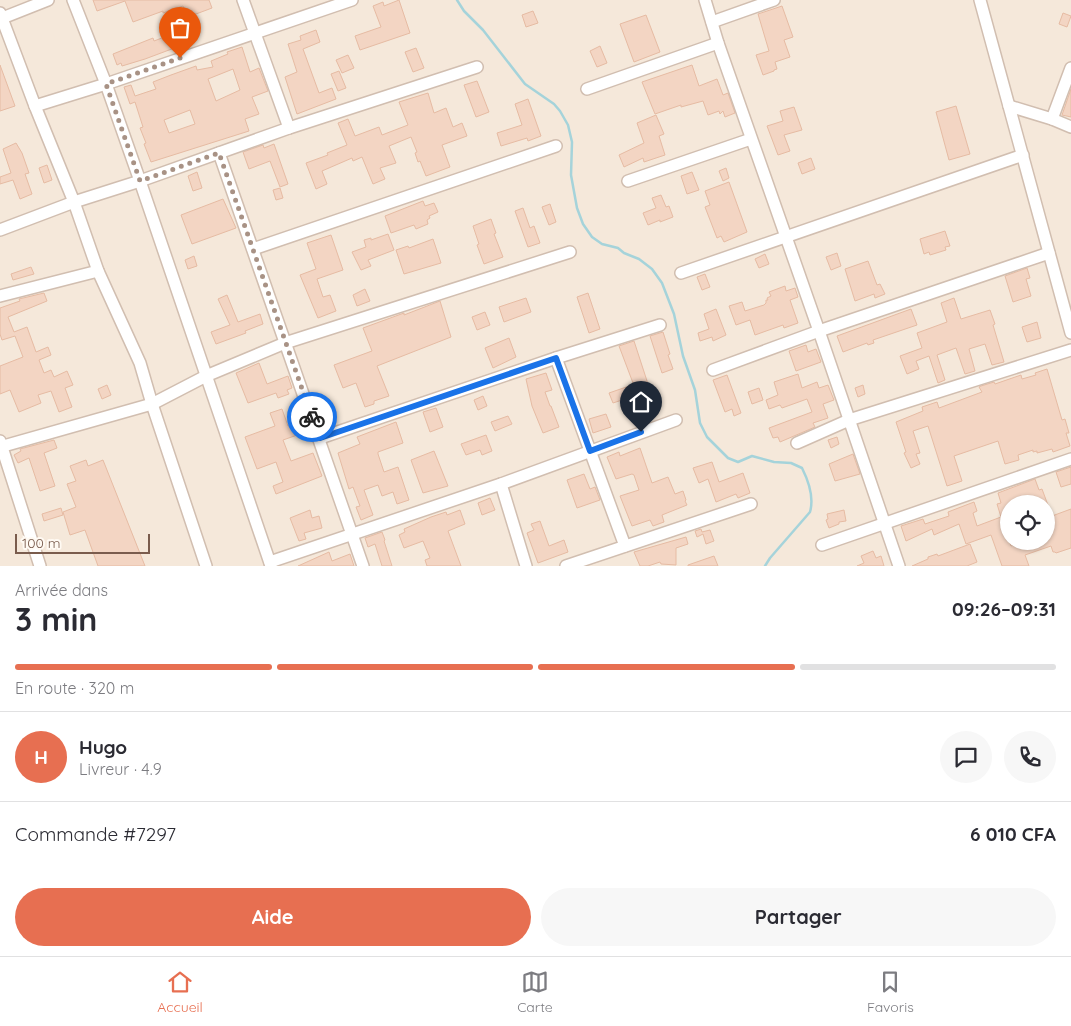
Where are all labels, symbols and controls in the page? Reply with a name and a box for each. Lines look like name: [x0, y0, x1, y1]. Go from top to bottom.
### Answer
pin: [159, 7, 201, 58]
icon: bag: [166, 14, 194, 42]
pin: [620, 381, 662, 432]
icon: home: [627, 388, 655, 416]
courier: [287, 392, 337, 442]
icon: bike: [298, 403, 326, 431]
map controls: [1000, 495, 1055, 550]
button: locate: [1000, 495, 1055, 550]
scale bar: [15, 531, 150, 554]
text: 100 m: [22, 534, 60, 552]
text: Arrivée dans: [15, 580, 108, 600]
text: 09:26–09:31: [952, 597, 1056, 621]
text: 3 min: [15, 599, 97, 639]
text: En route · 320 m: [15, 678, 134, 698]
button: chat: [940, 731, 992, 783]
button: phone: [1004, 731, 1056, 783]
text: Hugo: [79, 735, 127, 759]
text: H: [34, 745, 48, 769]
text: Livreur · 4.9: [79, 759, 162, 779]
text: Commande #7297: [15, 822, 176, 846]
text: 6 010 CFA: [970, 822, 1056, 846]
button: Aide: [15, 888, 531, 946]
button: Partager: [541, 888, 1056, 946]
tab: Accueil: [157, 968, 203, 1016]
tab: Carte: [517, 968, 553, 1016]
tab: Favoris: [867, 968, 914, 1016]

